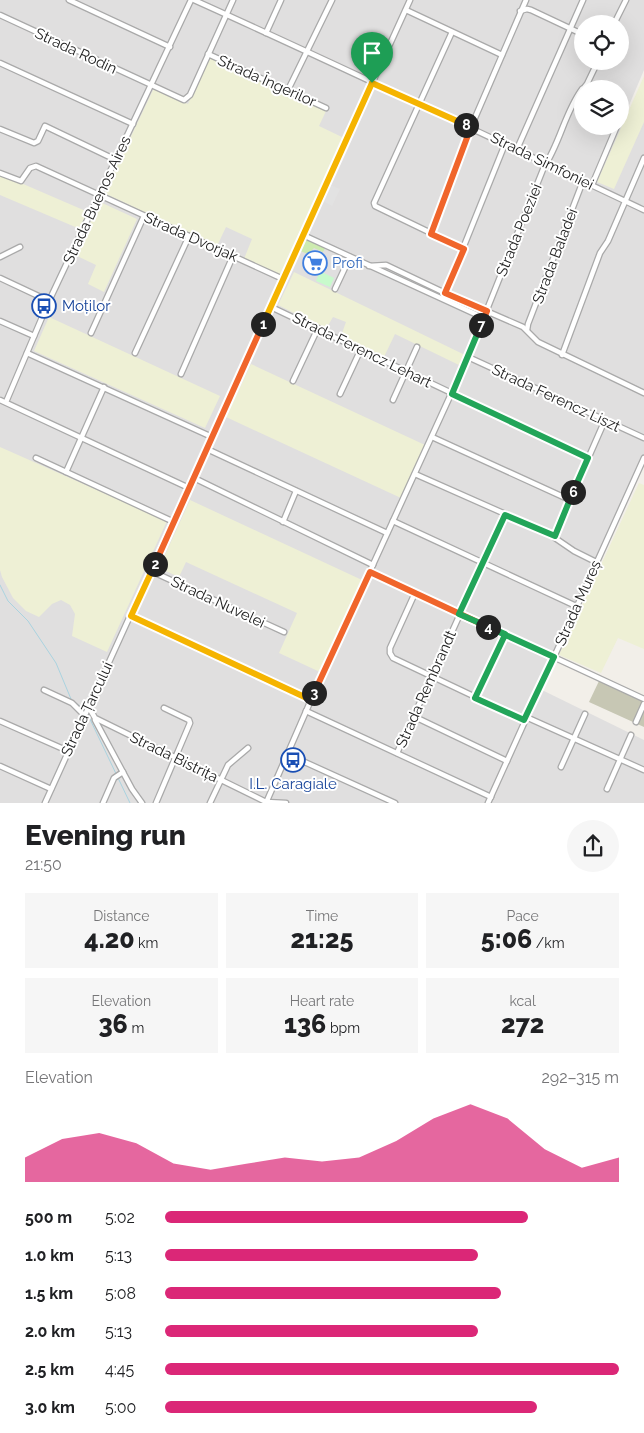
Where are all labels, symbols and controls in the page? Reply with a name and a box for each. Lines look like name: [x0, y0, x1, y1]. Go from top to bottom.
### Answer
map controls: [574, 15, 629, 135]
button: locate: [574, 15, 629, 70]
street label: Strada Rodin: [32, 24, 120, 78]
pin: [351, 32, 393, 83]
icon: arrive: [358, 39, 386, 67]
street label: Strada Îngerilor: [215, 51, 320, 111]
button: layers: [574, 80, 629, 135]
pin: 8: [454, 112, 478, 138]
text: 8: [462, 117, 471, 133]
street label: Strada Simfoniei: [487, 128, 597, 194]
street label: Strada Buenos Aires: [59, 133, 135, 267]
street label: Strada Poeziei: [492, 181, 546, 279]
street label: Strada Baladei: [529, 206, 581, 306]
street label: Strada Dvorjak: [141, 208, 241, 266]
supermarket icon: Profi: [302, 250, 328, 276]
place label: Profi: [332, 254, 363, 272]
bus stop icon: Moților: [31, 293, 57, 319]
place label: Moților: [62, 297, 111, 315]
street label: Strada Ferencz Lehart: [290, 308, 434, 392]
pin: 1: [250, 312, 276, 336]
pin: 7: [468, 312, 494, 338]
text: 1: [260, 316, 267, 332]
text: 7: [478, 317, 485, 333]
street label: Strada Ferencz Liszt: [489, 360, 623, 436]
pin: 6: [560, 480, 586, 504]
text: 6: [569, 484, 578, 500]
pin: 2: [142, 552, 168, 576]
text: 2: [152, 556, 159, 572]
street label: Strada Mureș: [551, 557, 605, 649]
street label: Strada Nuvelei: [168, 572, 268, 632]
pin: 4: [476, 614, 500, 640]
text: 4: [485, 619, 493, 635]
street label: Strada Rembrandt: [392, 627, 460, 751]
street label: Strada Țarcului: [57, 659, 117, 759]
pin: 3: [302, 680, 326, 706]
text: 3: [311, 685, 318, 701]
street label: Strada Bistrița: [127, 728, 221, 786]
bus stop icon: I.L. Caragiale: [280, 747, 306, 773]
place label: I.L. Caragiale: [249, 775, 337, 793]
text: Evening run: [25, 819, 186, 852]
button: share: [567, 820, 619, 872]
text: 21:50: [25, 855, 62, 874]
text: Distance: [93, 908, 149, 924]
text: Time: [306, 908, 338, 924]
text: Pace: [507, 908, 539, 924]
text: 4.20: [84, 924, 135, 954]
text: 21:25: [291, 924, 353, 954]
text: 5:06: [481, 924, 532, 954]
text: km: [135, 935, 158, 951]
text: /km: [532, 935, 565, 951]
text: Elevation: [92, 993, 151, 1009]
text: Heart rate: [290, 993, 354, 1009]
text: kcal: [510, 993, 536, 1009]
text: 36: [98, 1009, 128, 1039]
text: 136: [284, 1009, 326, 1039]
text: 272: [501, 1009, 544, 1039]
text: m: [128, 1020, 144, 1036]
text: bpm: [326, 1020, 360, 1036]
text: Elevation: [25, 1068, 93, 1087]
text: 292–315 m: [542, 1068, 619, 1087]
text: 500 m: [25, 1208, 72, 1227]
text: 5:02: [105, 1208, 135, 1227]
text: 1.0 km: [25, 1246, 74, 1265]
text: 5:13: [105, 1246, 132, 1265]
text: 1.5 km: [25, 1284, 73, 1303]
text: 5:08: [105, 1284, 136, 1303]
text: 2.0 km: [25, 1322, 75, 1341]
text: 5:13: [105, 1322, 132, 1341]
text: 2.5 km: [25, 1360, 74, 1379]
text: 4:45: [105, 1360, 134, 1379]
text: 3.0 km: [25, 1398, 75, 1417]
text: 5:00: [105, 1398, 136, 1417]

